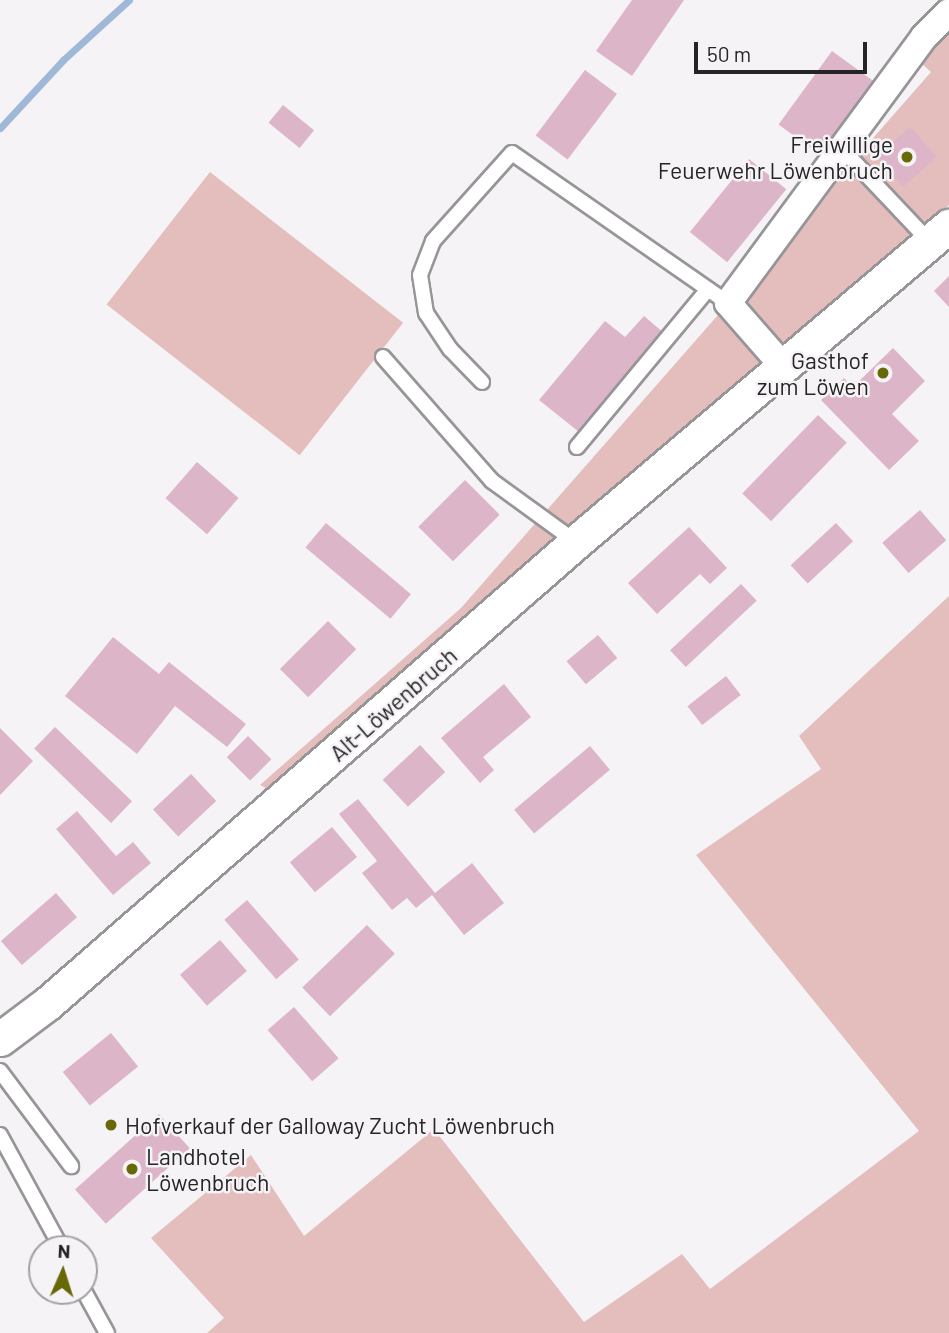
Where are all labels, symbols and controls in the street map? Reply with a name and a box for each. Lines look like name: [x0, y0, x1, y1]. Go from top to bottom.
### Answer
scale bar: [697, 28, 870, 72]
text: 50 m: [707, 41, 751, 66]
place label: Freiwillige Feuerwehr Löwenbruch: [658, 130, 893, 184]
marker: Freiwillige Feuerwehr Löwenbruch: [899, 149, 915, 165]
place label: Gasthof zum Löwen: [757, 346, 869, 400]
marker: Gasthof zum Löwen: [875, 365, 891, 381]
street label: Alt-Löwenbruch: [324, 641, 462, 767]
place label: Hofverkauf der Galloway Zucht Löwenbruch: [125, 1111, 555, 1139]
marker: Hofverkauf der Galloway Zucht Löwenbruch: [103, 1117, 119, 1133]
place label: Landhotel Löwenbruch: [146, 1142, 269, 1196]
marker: Landhotel Löwenbruch: [124, 1161, 140, 1177]
north arrow: [28, 1235, 98, 1305]
text: N: [57, 1239, 71, 1262]

